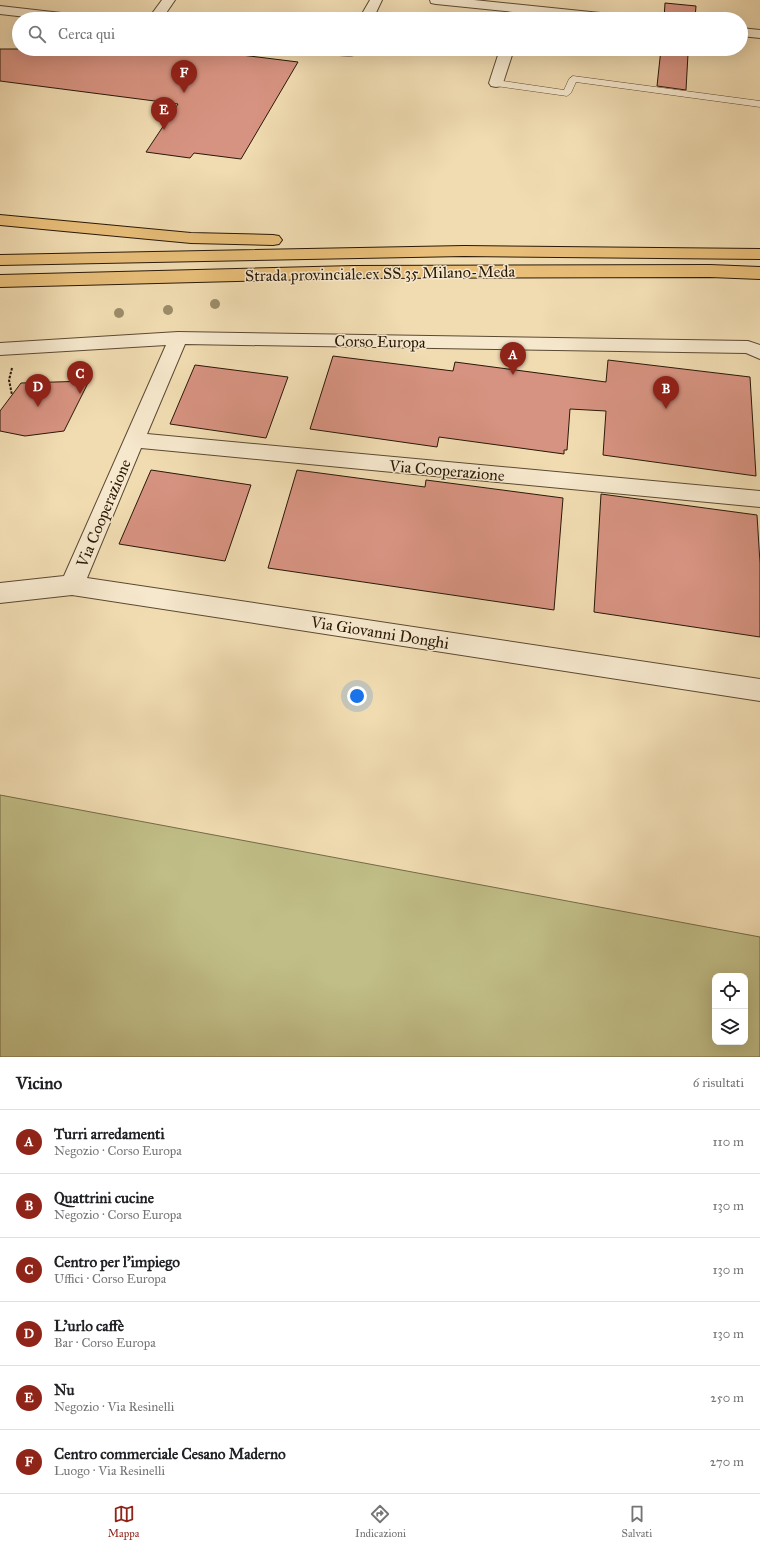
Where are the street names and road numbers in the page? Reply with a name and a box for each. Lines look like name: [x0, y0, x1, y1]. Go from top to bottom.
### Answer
street label: Strada provinciale ex SS 35 Milano-Meda: [245, 262, 516, 285]
street label: Corso Europa: [334, 331, 426, 352]
street label: Via Cooperazione: [72, 456, 135, 571]
street label: Via Cooperazione: [388, 456, 506, 485]
street label: Via Giovanni Donghi: [308, 612, 451, 654]

